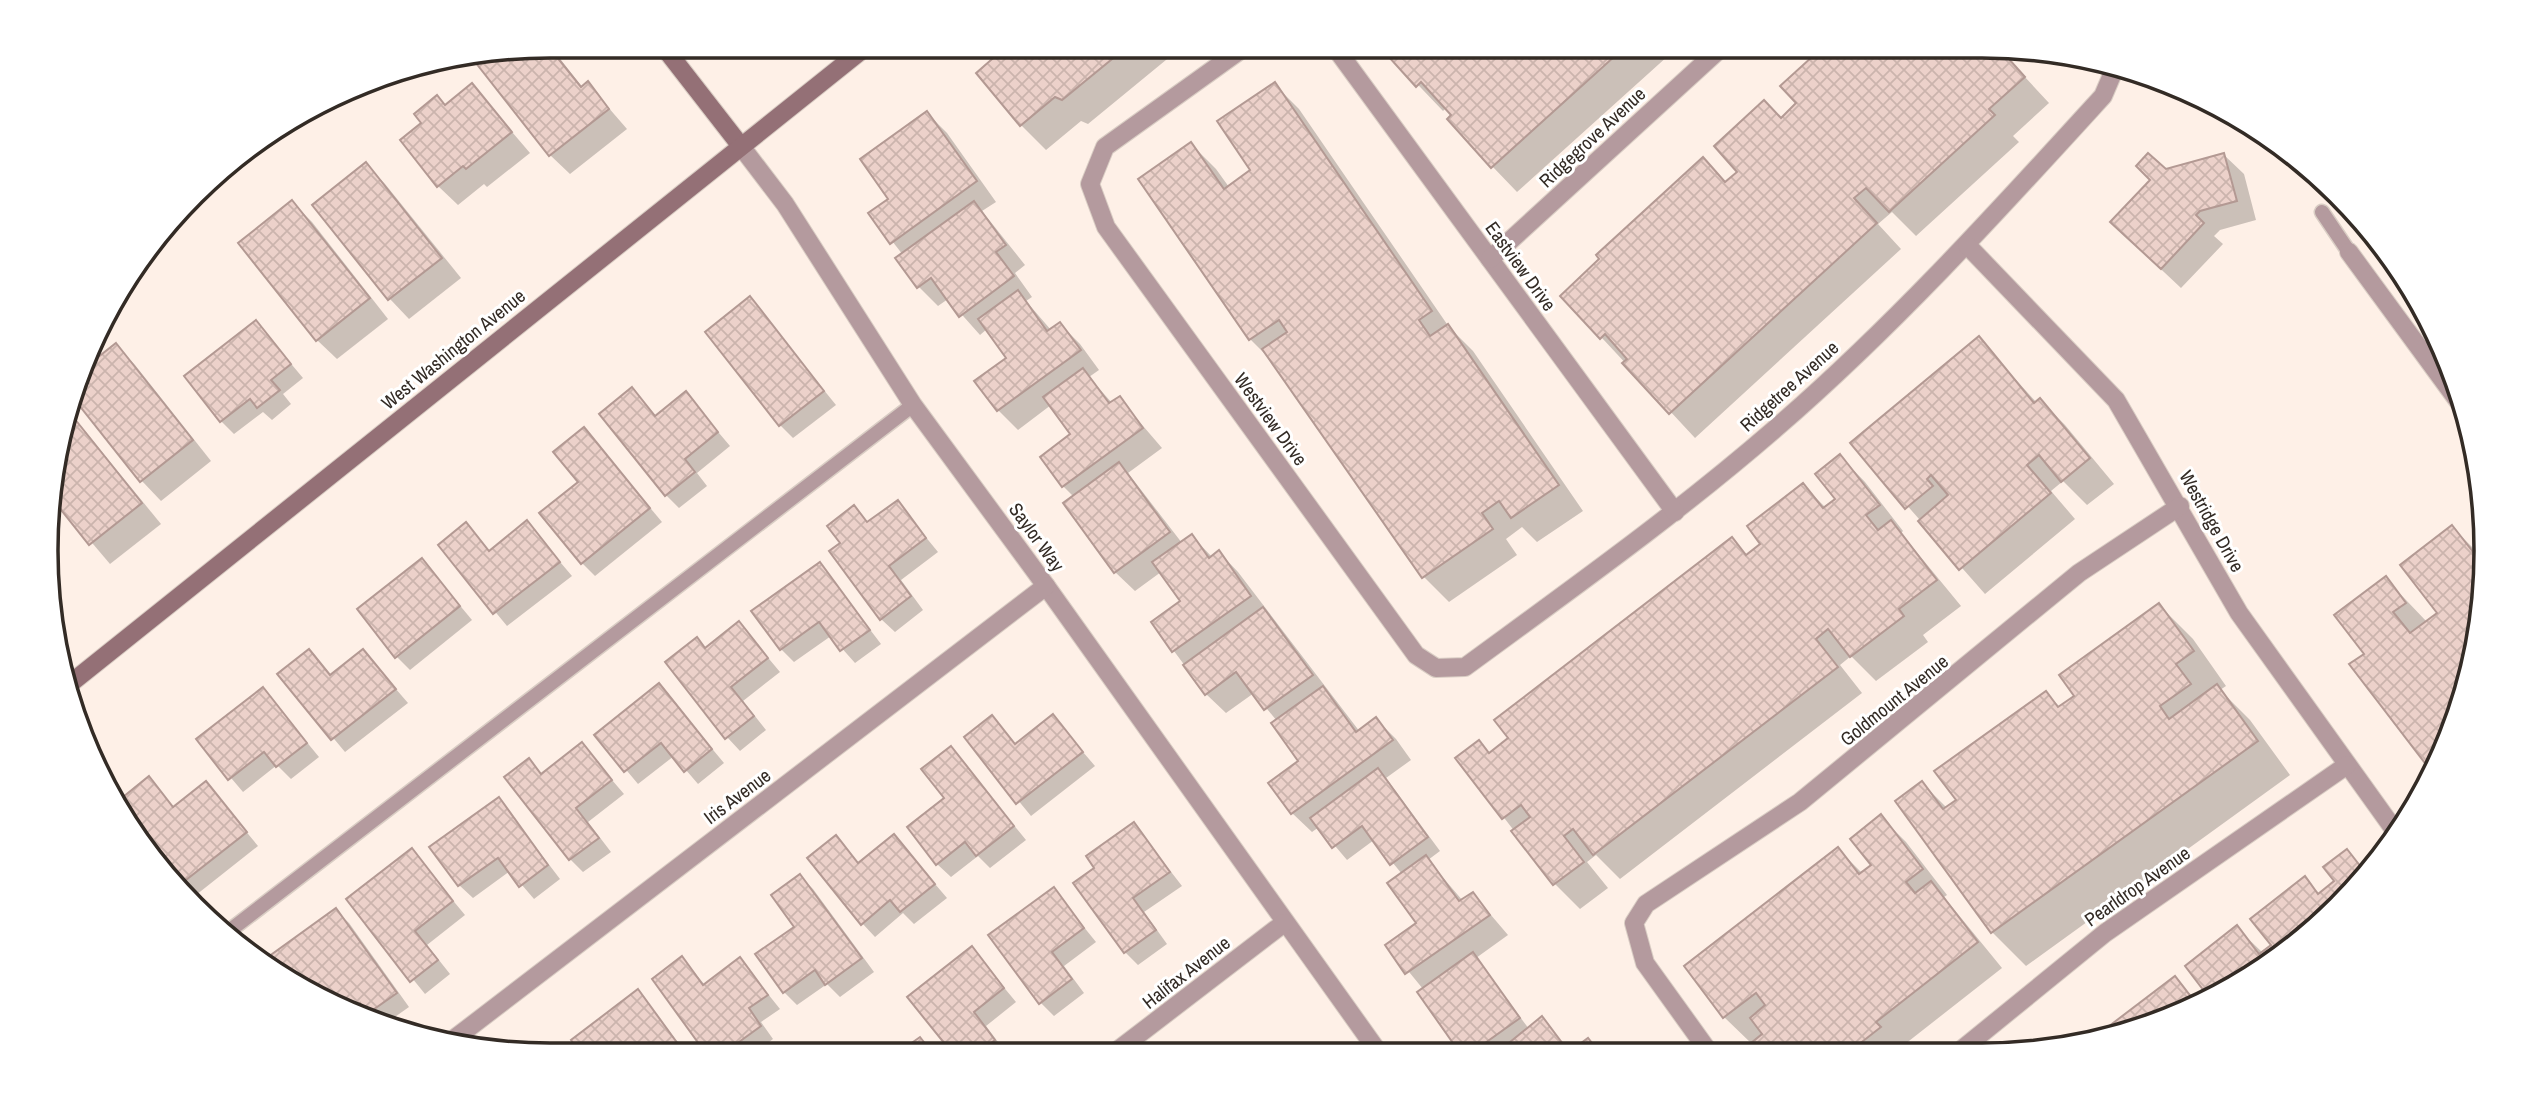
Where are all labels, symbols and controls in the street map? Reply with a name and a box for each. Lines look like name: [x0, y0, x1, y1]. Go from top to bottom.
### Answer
street label: Ridgegrove Avenue: [1533, 81, 1651, 193]
street label: Eastview Drive: [1480, 216, 1562, 316]
street label: West Washington Avenue: [376, 283, 530, 415]
street label: Ridgetree Avenue: [1734, 335, 1844, 437]
street label: Westview Drive: [1228, 367, 1314, 471]
street label: Westridge Drive: [2173, 466, 2251, 576]
street label: Saylor Way: [1003, 497, 1071, 577]
street label: Goldmount Avenue: [1834, 648, 1954, 752]
street label: Iris Avenue: [698, 762, 776, 830]
street label: Pearldrop Avenue: [2079, 840, 2195, 932]
street label: Halifax Avenue: [1137, 930, 1235, 1014]

